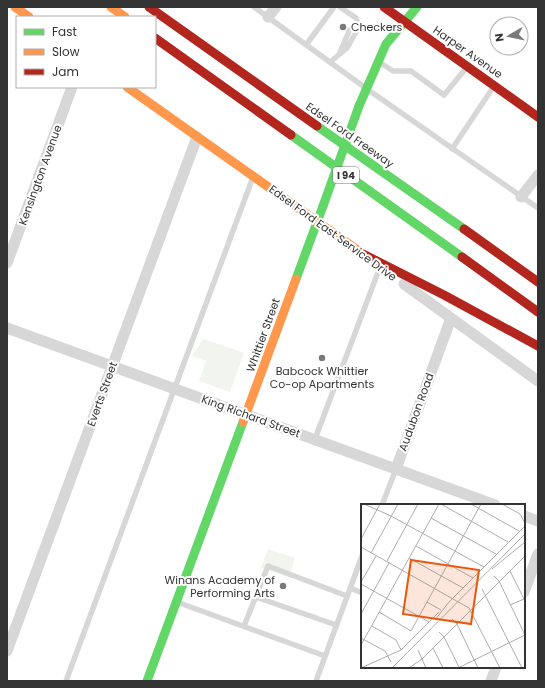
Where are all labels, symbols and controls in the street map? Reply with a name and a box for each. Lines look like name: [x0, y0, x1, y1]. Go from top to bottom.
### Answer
legend: [16, 16, 156, 88]
north arrow: [489, 16, 529, 56]
place label: Checkers: [351, 19, 403, 35]
marker: Checkers: [338, 22, 348, 32]
street label: Harper Avenue: [430, 22, 506, 82]
text: Fast: [52, 23, 77, 40]
text: N: [491, 32, 508, 43]
text: Slow: [52, 43, 80, 60]
text: Jam: [52, 63, 79, 80]
street label: Edsel Ford Freeway: [303, 99, 398, 172]
street label: Kensington Avenue: [14, 122, 66, 227]
road number: I 94: [333, 167, 359, 183]
street label: Edsel Ford East Service Drive: [266, 181, 400, 285]
street label: Whittier Street: [242, 296, 284, 374]
marker: Babcock Whittier Co-op Apartments: [317, 353, 327, 363]
street label: Everts Street: [83, 359, 121, 429]
place label: Babcock Whittier Co-op Apartments: [270, 363, 374, 392]
street label: Audubon Road: [394, 371, 438, 453]
street label: King Richard Street: [199, 391, 303, 441]
inset map: [361, 504, 525, 668]
place label: Winans Academy of Performing Arts: [164, 572, 275, 601]
marker: Winans Academy of Performing Arts: [278, 581, 288, 591]

